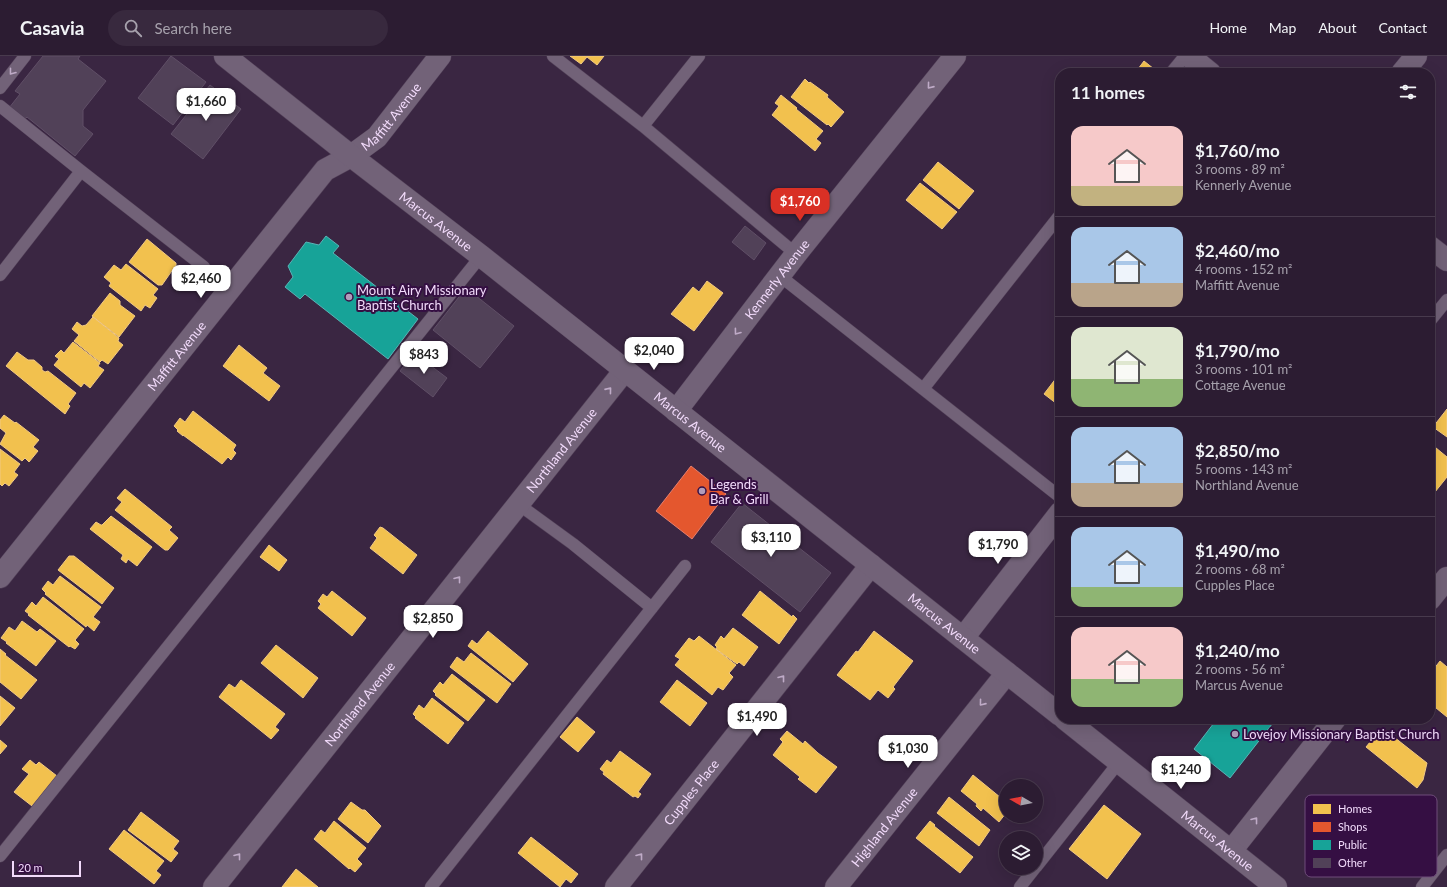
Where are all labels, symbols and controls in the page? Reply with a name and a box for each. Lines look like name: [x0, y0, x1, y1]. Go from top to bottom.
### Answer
search box: [108, 10, 388, 46]
text: Casavia: [20, 16, 84, 39]
icon: search: [122, 17, 144, 39]
text: Search here: [154, 19, 232, 37]
text: Home: [1209, 19, 1247, 36]
text: Map: [1269, 19, 1296, 36]
text: About: [1318, 19, 1356, 36]
text: Contact: [1378, 19, 1427, 36]
one-way arrow: [10, 68, 17, 75]
street label: Maffitt Avenue: [358, 79, 424, 154]
icon: filters: [1397, 81, 1419, 103]
one-way arrow: [928, 82, 935, 89]
text: 11 homes: [1071, 82, 1145, 103]
pin: $1,660: [173, 88, 239, 122]
text: $1,660: [186, 93, 226, 109]
text: $1,760/mo: [1195, 140, 1280, 161]
icon: home: [1103, 142, 1151, 190]
text: 3 rooms · 89 m²: [1195, 161, 1285, 177]
text: Kennerly Avenue: [1195, 177, 1291, 193]
street label: Marcus Avenue: [396, 188, 476, 255]
pin: $1,760: [767, 188, 833, 222]
text: $1,760: [780, 193, 820, 209]
street label: Kennerly Avenue: [741, 236, 813, 322]
text: $2,460/mo: [1195, 240, 1280, 261]
icon: home: [1103, 243, 1151, 291]
text: 4 rooms · 152 m²: [1195, 261, 1292, 277]
pin: $2,460: [168, 265, 234, 299]
text: $2,460: [181, 270, 221, 286]
text: Maffitt Avenue: [1195, 277, 1280, 293]
place label: Mount Airy Missionary Baptist Church: [357, 282, 487, 313]
marker: Mount Airy Missionary Baptist Church: [344, 292, 354, 302]
street label: Maffitt Avenue: [144, 318, 209, 394]
one-way arrow: [735, 327, 742, 334]
pin: $2,040: [621, 337, 687, 371]
text: $1,790/mo: [1195, 340, 1280, 361]
pin: $843: [400, 341, 448, 375]
text: $2,040: [634, 342, 674, 358]
icon: home: [1103, 343, 1151, 391]
text: $843: [409, 346, 439, 362]
text: 3 rooms · 101 m²: [1195, 361, 1292, 377]
text: Cottage Avenue: [1195, 377, 1286, 393]
one-way arrow: [605, 387, 612, 394]
street label: Marcus Avenue: [651, 388, 730, 456]
street label: Northland Avenue: [523, 404, 600, 496]
text: $2,850/mo: [1195, 440, 1280, 461]
icon: home: [1103, 443, 1151, 491]
text: 5 rooms · 143 m²: [1195, 461, 1292, 477]
place label: Legends Bar & Grill: [710, 476, 769, 507]
text: Northland Avenue: [1195, 477, 1299, 493]
marker: Legends Bar & Grill: [697, 486, 707, 496]
pin: $3,110: [738, 524, 804, 558]
text: $3,110: [751, 529, 791, 545]
pin: $1,790: [965, 531, 1031, 565]
text: $1,790: [978, 536, 1018, 552]
text: $1,490/mo: [1195, 540, 1280, 561]
icon: home: [1103, 543, 1151, 591]
text: 2 rooms · 68 m²: [1195, 561, 1285, 577]
one-way arrow: [454, 577, 461, 584]
text: Cupples Place: [1195, 577, 1275, 593]
street label: Marcus Avenue: [905, 590, 984, 657]
pin: $2,850: [400, 605, 466, 639]
text: $2,850: [413, 610, 453, 626]
text: $1,240/mo: [1195, 640, 1280, 661]
icon: home: [1103, 643, 1151, 691]
street label: Northland Avenue: [321, 658, 398, 749]
text: 2 rooms · 56 m²: [1195, 661, 1285, 677]
one-way arrow: [777, 675, 784, 682]
text: Marcus Avenue: [1195, 677, 1283, 693]
one-way arrow: [980, 699, 987, 706]
pin: $1,490: [724, 703, 790, 737]
text: $1,490: [737, 708, 777, 724]
place label: Lovejoy Missionary Baptist Church: [1243, 726, 1439, 742]
marker: Lovejoy Missionary Baptist Church: [1230, 729, 1240, 739]
pin: $1,030: [875, 735, 941, 769]
text: $1,030: [888, 740, 928, 756]
street label: Cupples Place: [660, 756, 722, 828]
pin: $1,240: [1148, 756, 1214, 790]
text: $1,240: [1161, 761, 1201, 777]
north arrow: [999, 779, 1043, 823]
map controls: [999, 779, 1043, 875]
street label: Highland Avenue: [848, 784, 921, 870]
legend: [1305, 795, 1437, 877]
text: Homes: [1338, 802, 1372, 815]
street label: Marcus Avenue: [1178, 807, 1257, 874]
one-way arrow: [1250, 818, 1257, 825]
text: Shops: [1338, 820, 1367, 833]
button: layers: [999, 831, 1043, 875]
text: Public: [1338, 838, 1367, 851]
one-way arrow: [234, 854, 241, 861]
one-way arrow: [636, 854, 643, 861]
text: Other: [1338, 856, 1367, 869]
scale bar: [12, 859, 81, 878]
text: 20 m: [18, 861, 43, 874]

